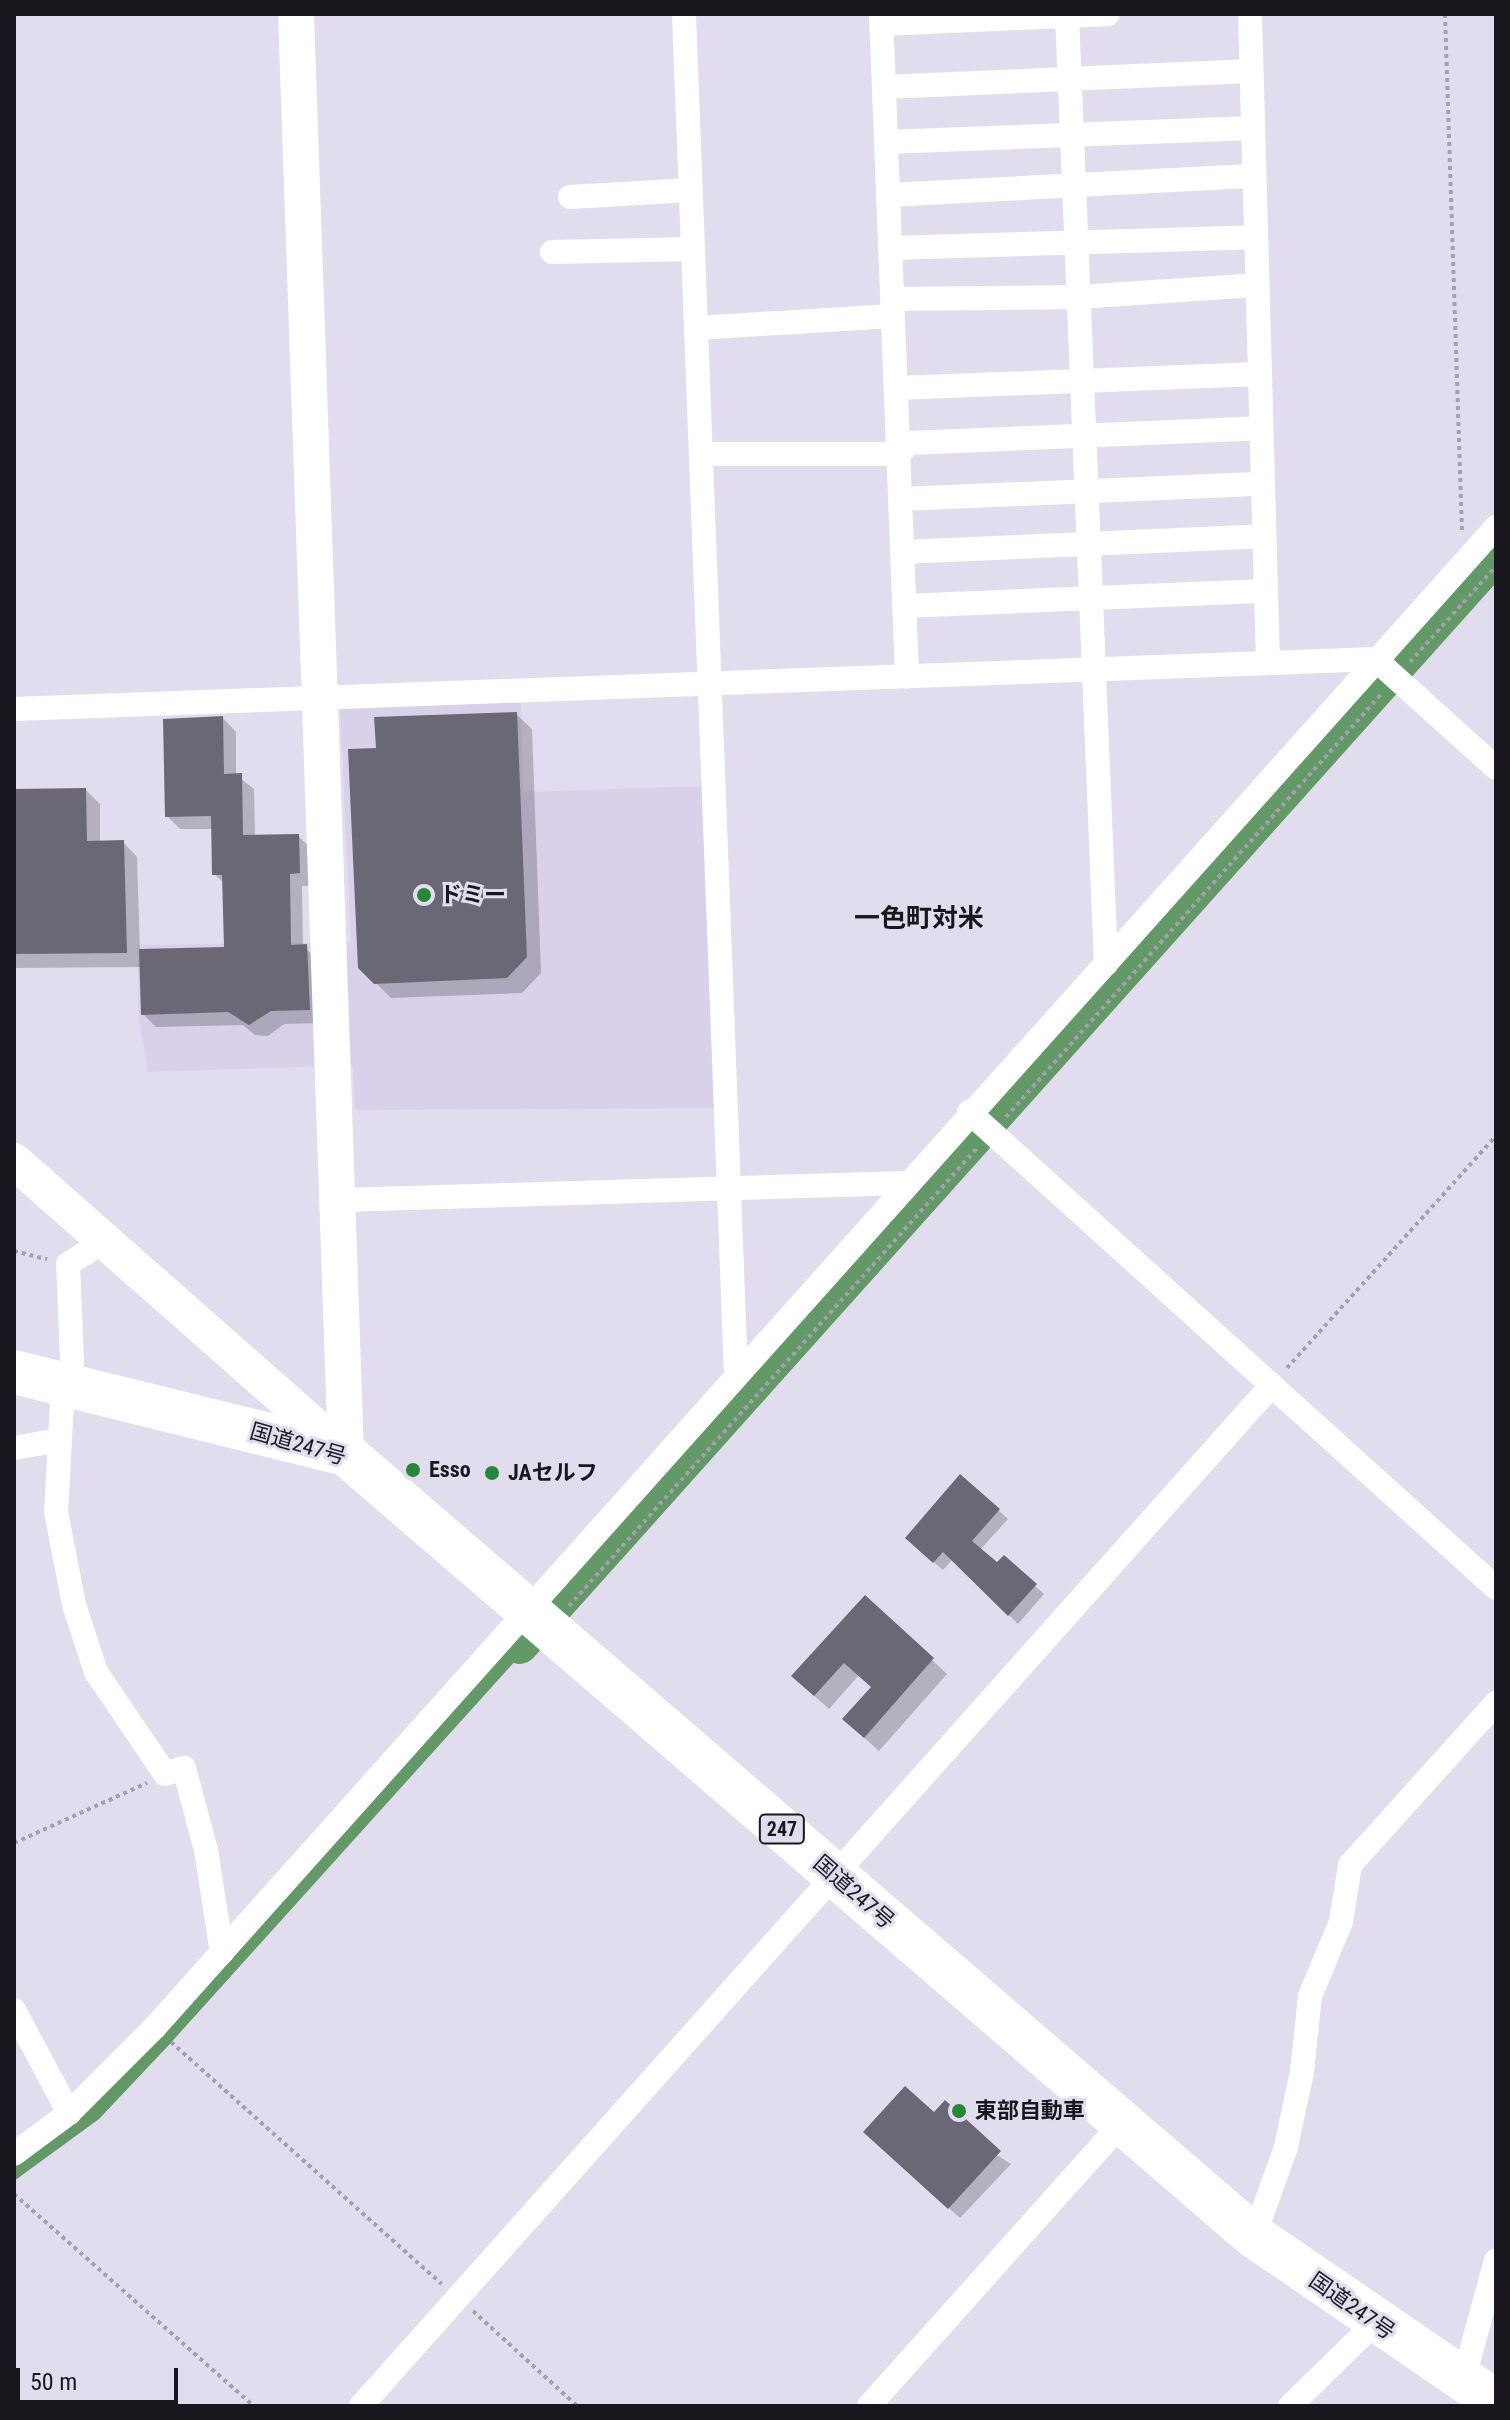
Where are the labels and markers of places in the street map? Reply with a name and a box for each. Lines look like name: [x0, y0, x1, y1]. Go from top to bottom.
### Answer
place label: ドミー: [440, 882, 506, 908]
marker: ドミー: [415, 886, 433, 904]
place label: Esso: [429, 1457, 471, 1483]
place label: JAセルフ: [508, 1460, 598, 1486]
marker: Esso: [404, 1461, 422, 1479]
marker: JAセルフ: [483, 1464, 501, 1482]
place label: 東部自動車: [975, 2098, 1085, 2124]
marker: 東部自動車: [950, 2102, 968, 2120]

